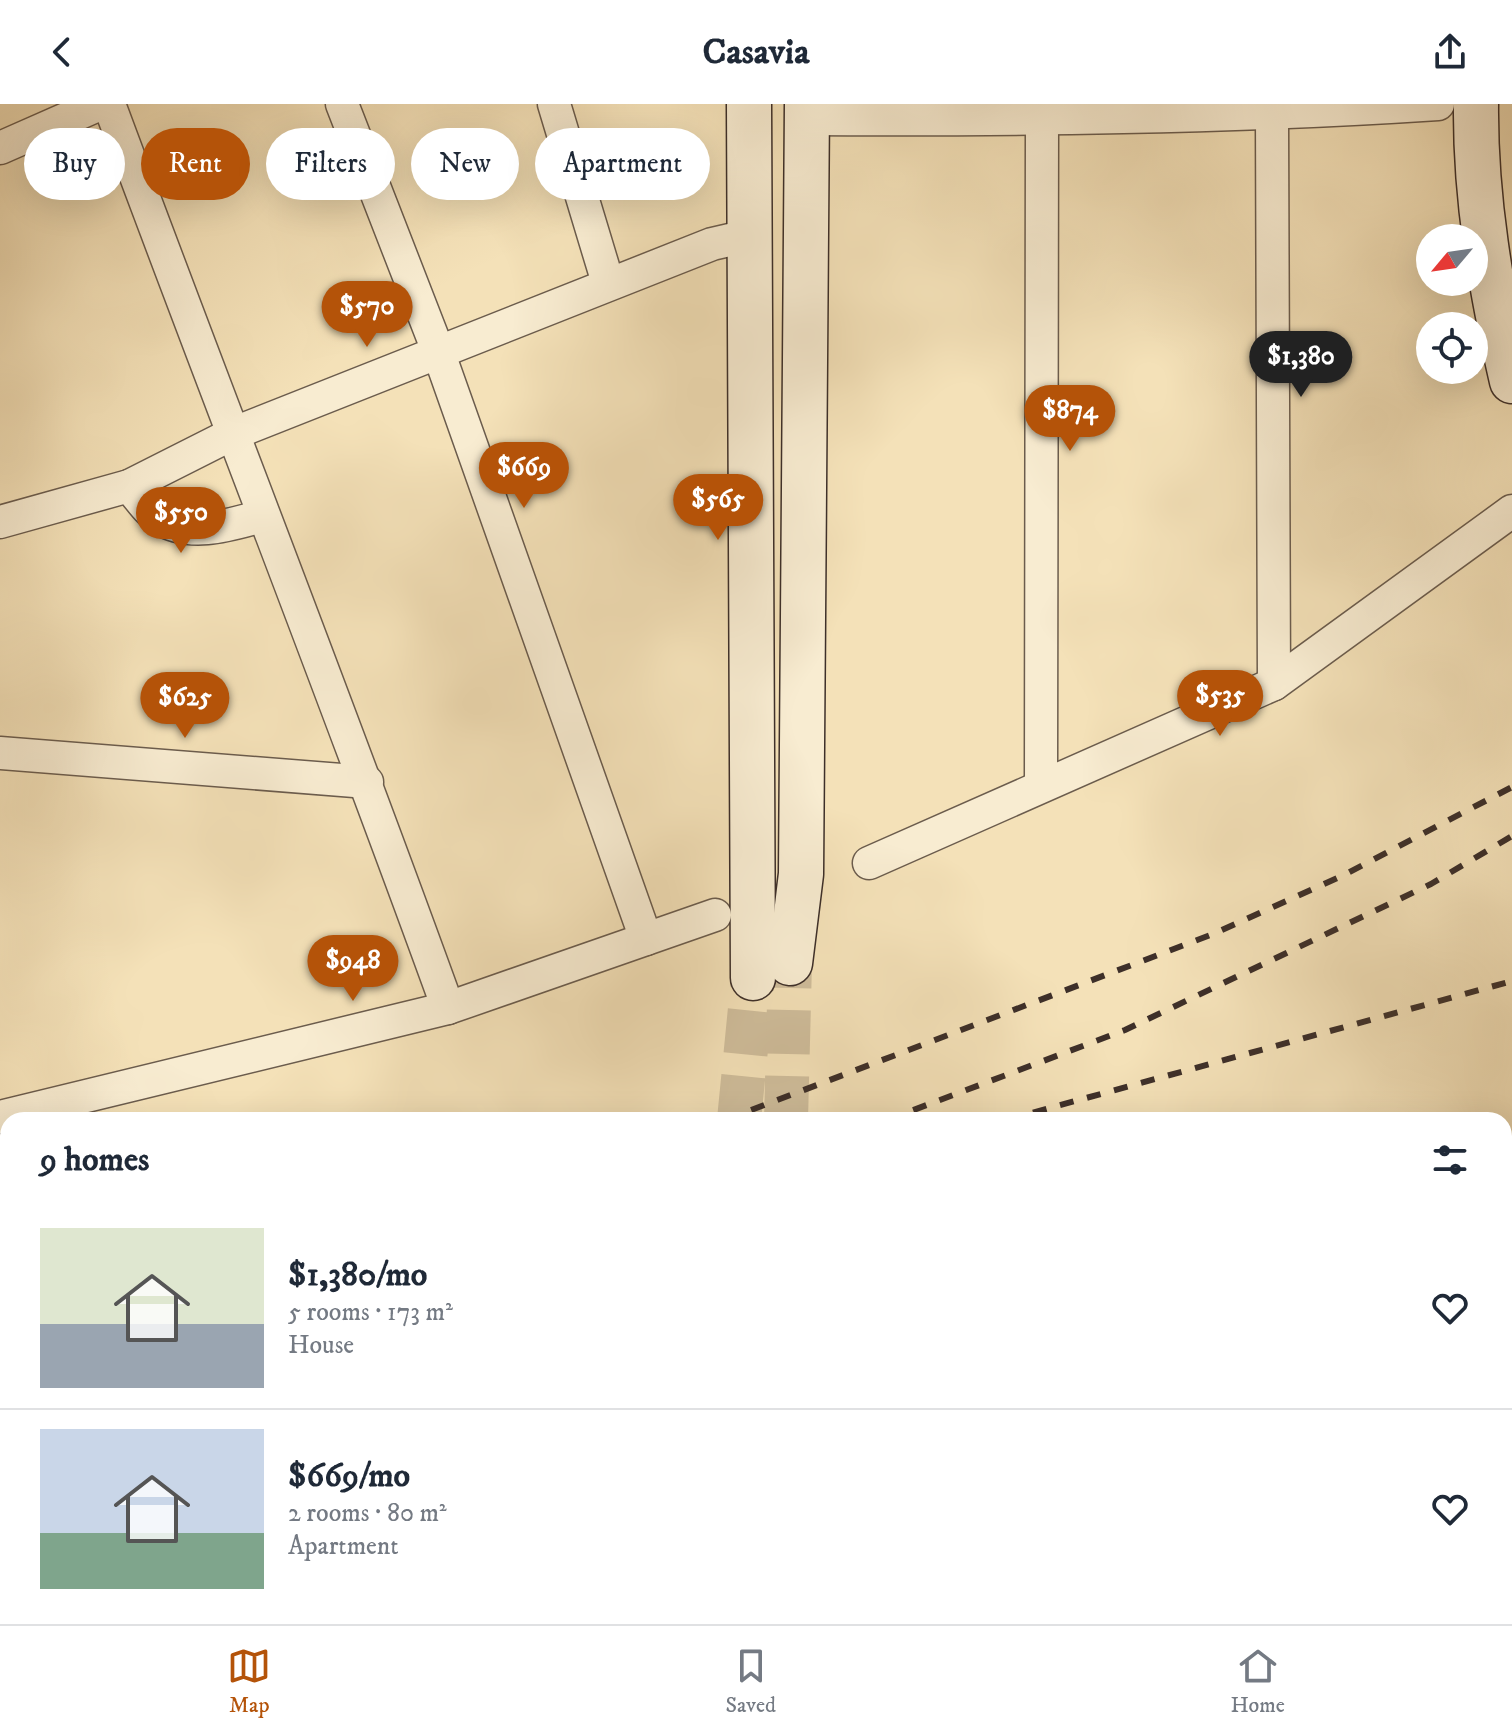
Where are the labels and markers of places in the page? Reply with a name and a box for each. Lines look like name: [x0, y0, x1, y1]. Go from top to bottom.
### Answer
pin: $570: [320, 281, 414, 349]
pin: $1,380: [1236, 331, 1366, 399]
pin: $874: [1023, 385, 1117, 453]
pin: $669: [477, 442, 571, 510]
pin: $565: [671, 474, 765, 542]
pin: $550: [134, 487, 228, 555]
pin: $535: [1173, 670, 1267, 738]
pin: $625: [138, 672, 232, 740]
pin: $948: [306, 935, 400, 1003]

